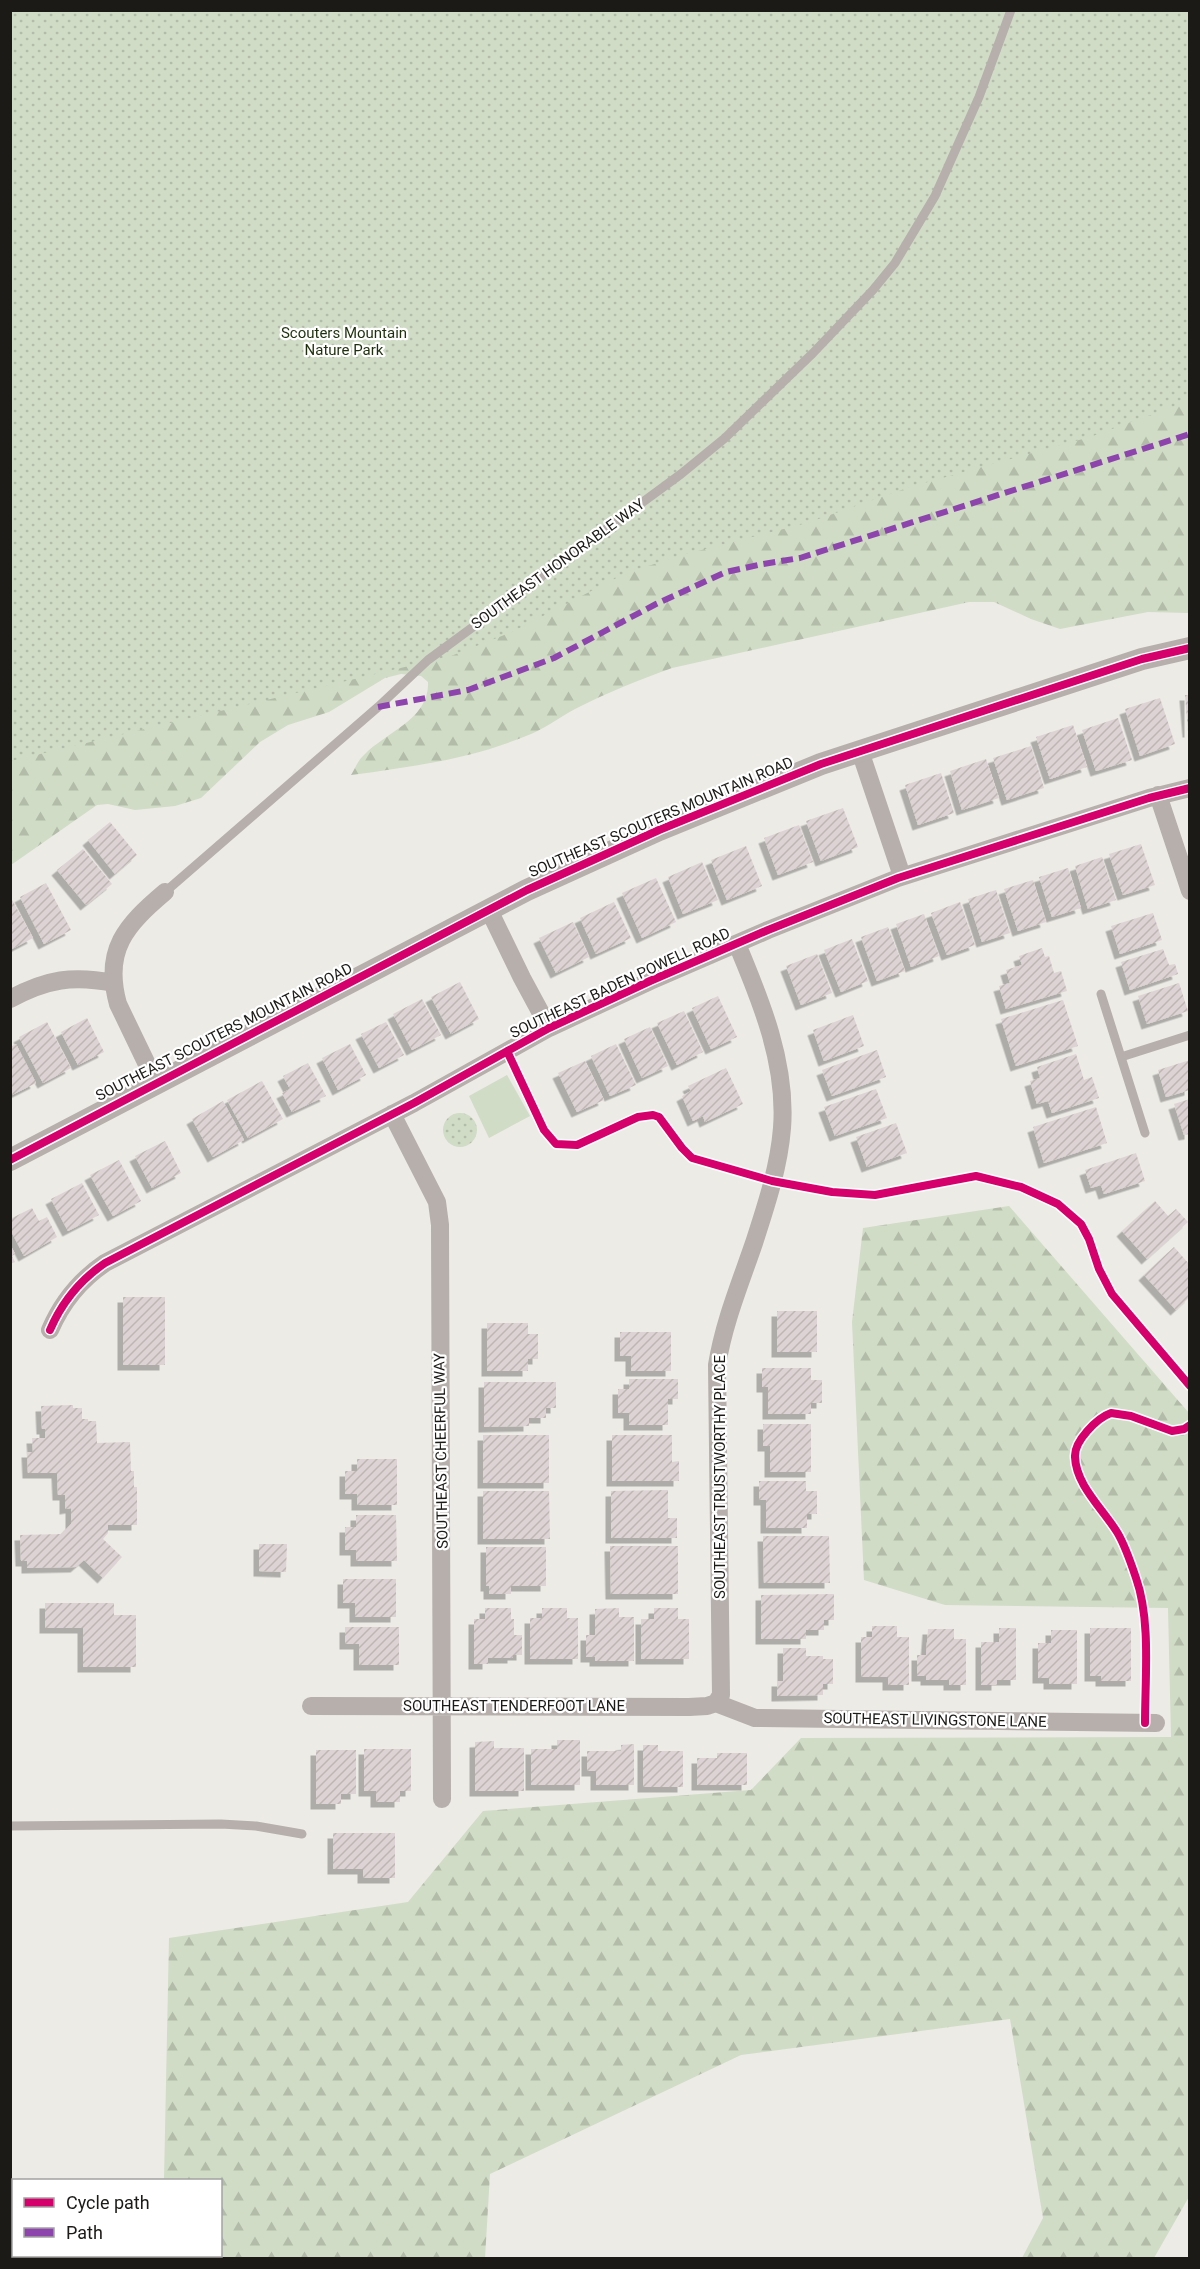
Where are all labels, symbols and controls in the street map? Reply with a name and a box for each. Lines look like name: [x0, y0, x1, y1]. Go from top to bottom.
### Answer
park label: Scouters Mountain Nature Park: [281, 324, 407, 359]
street label: SOUTHEAST HONORABLE WAY: [468, 495, 648, 633]
street label: SOUTHEAST SCOUTERS MOUNTAIN ROAD: [526, 753, 796, 881]
street label: SOUTHEAST BADEN POWELL ROAD: [507, 924, 733, 1042]
street label: SOUTHEAST SCOUTERS MOUNTAIN ROAD: [93, 959, 355, 1105]
street label: SOUTHEAST CHEERFUL WAY: [430, 1353, 452, 1549]
street label: SOUTHEAST TRUSTWORTHY PLACE: [711, 1355, 729, 1599]
street label: SOUTHEAST TENDERFOOT LANE: [403, 1697, 625, 1715]
street label: SOUTHEAST LIVINGSTONE LANE: [823, 1709, 1047, 1731]
legend: [12, 2179, 222, 2257]
text: Cycle path: [66, 2192, 150, 2213]
text: Path: [66, 2222, 103, 2243]

